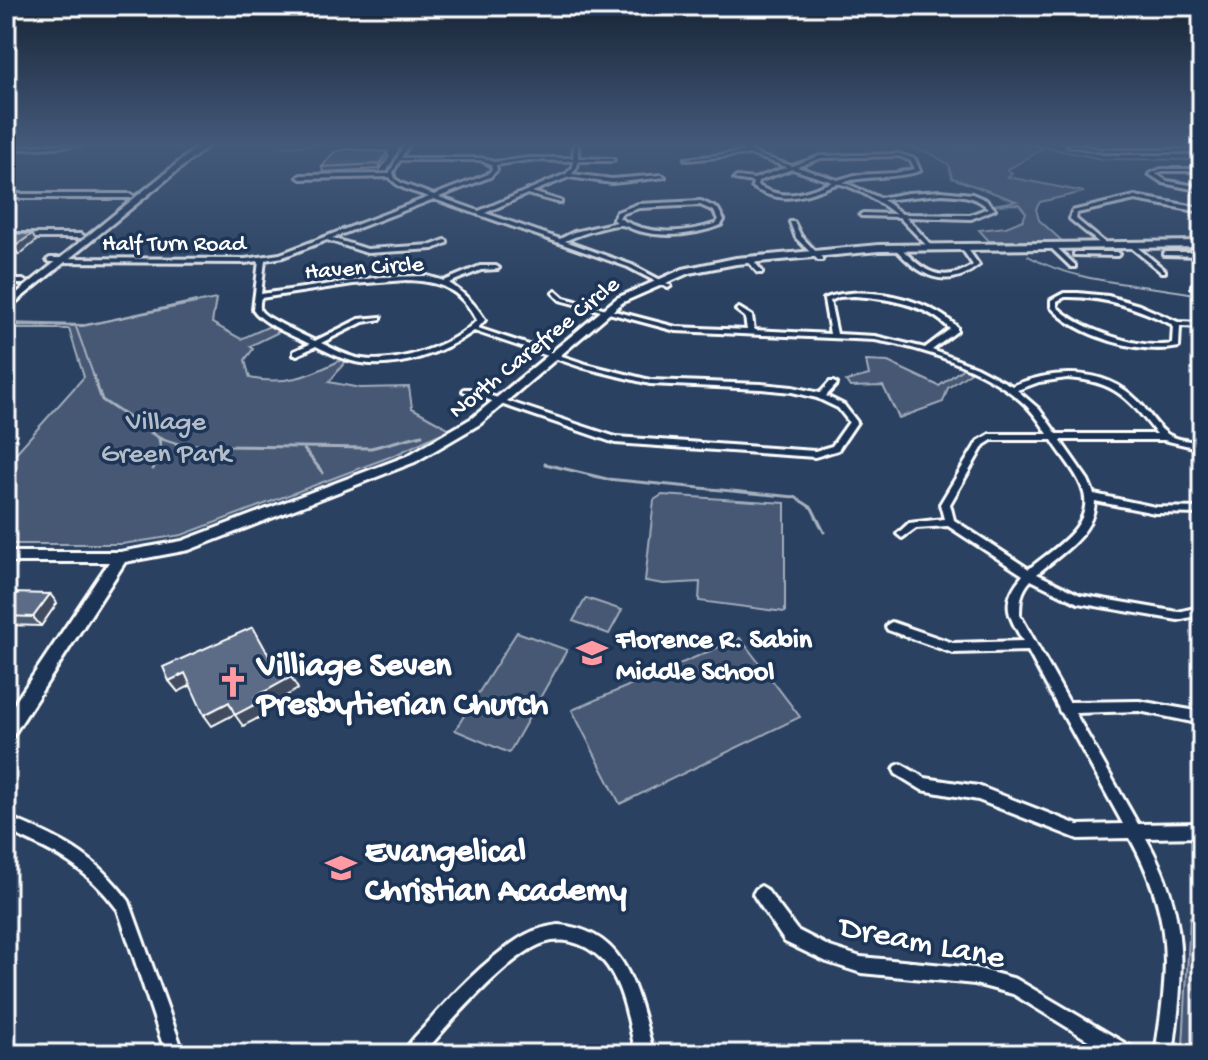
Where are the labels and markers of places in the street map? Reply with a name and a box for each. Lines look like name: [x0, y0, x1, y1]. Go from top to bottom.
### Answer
place label: Florence R. Sabin Middle School: [615, 625, 813, 690]
school or university icon: Florence R. Sabin Middle School: [575, 636, 609, 670]
place label: Villiage Seven Presbytierian Church: [255, 648, 548, 727]
church icon: Villiage Seven Presbytierian Church: [216, 665, 250, 699]
place label: Evangelical Christian Academy: [365, 834, 627, 913]
school or university icon: Evangelical Christian Academy: [324, 851, 358, 885]

